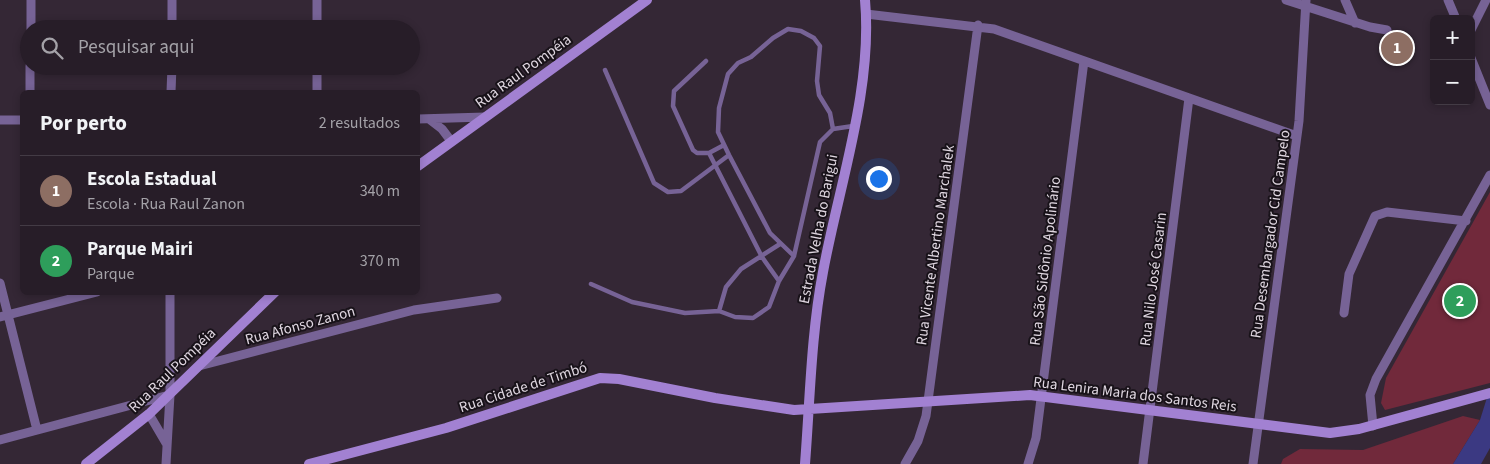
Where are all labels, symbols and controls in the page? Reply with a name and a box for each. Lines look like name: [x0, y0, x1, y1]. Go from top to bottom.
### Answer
map controls: [1430, 15, 1475, 105]
button: +: [1430, 15, 1475, 60]
search box: [20, 20, 420, 75]
street label: Rua Raul Pompéia: [471, 29, 576, 113]
pin: 1: [1381, 29, 1413, 67]
icon: search: [38, 34, 66, 62]
text: Pesquisar aqui: [78, 34, 194, 61]
button: −: [1430, 60, 1475, 105]
text: Por perto: [40, 108, 127, 138]
text: 2 resultados: [319, 112, 400, 134]
street label: Rua Desembargador Cid Campelo: [1245, 129, 1296, 340]
street label: Rua Vicente Albertino Marchalek: [911, 143, 960, 347]
street label: Estrada Velha do Barigui: [794, 153, 843, 306]
text: Escola Estadual: [87, 166, 216, 193]
your location: [866, 166, 892, 192]
street label: Rua São Sidônio Apolinário: [1025, 175, 1066, 347]
text: 1: [52, 180, 60, 202]
text: 340 m: [360, 180, 400, 202]
text: Escola · Rua Raul Zanon: [87, 193, 245, 215]
street label: Rua Nilo José Casarin: [1135, 211, 1172, 347]
text: Parque Mairi: [87, 236, 193, 263]
text: 2: [52, 250, 60, 272]
text: 370 m: [360, 250, 400, 272]
text: Parque: [87, 263, 134, 285]
pin: 2: [1444, 282, 1476, 320]
street label: Rua Afonso Zanon: [243, 301, 358, 350]
street label: Rua Raul Pompéia: [124, 323, 221, 418]
street label: Rua Cidade de Timbó: [456, 357, 590, 418]
street label: Rua Lenira Maria dos Santos Reis: [1032, 372, 1238, 417]

